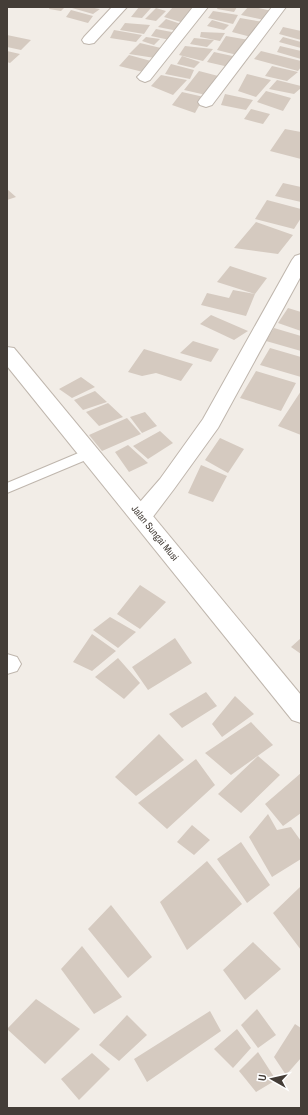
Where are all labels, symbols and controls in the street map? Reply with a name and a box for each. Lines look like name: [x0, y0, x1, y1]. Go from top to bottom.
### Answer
street label: Jalan Sungai Musi: [129, 503, 181, 563]
north arrow: [252, 1059, 292, 1099]
text: U: [255, 1073, 269, 1082]

